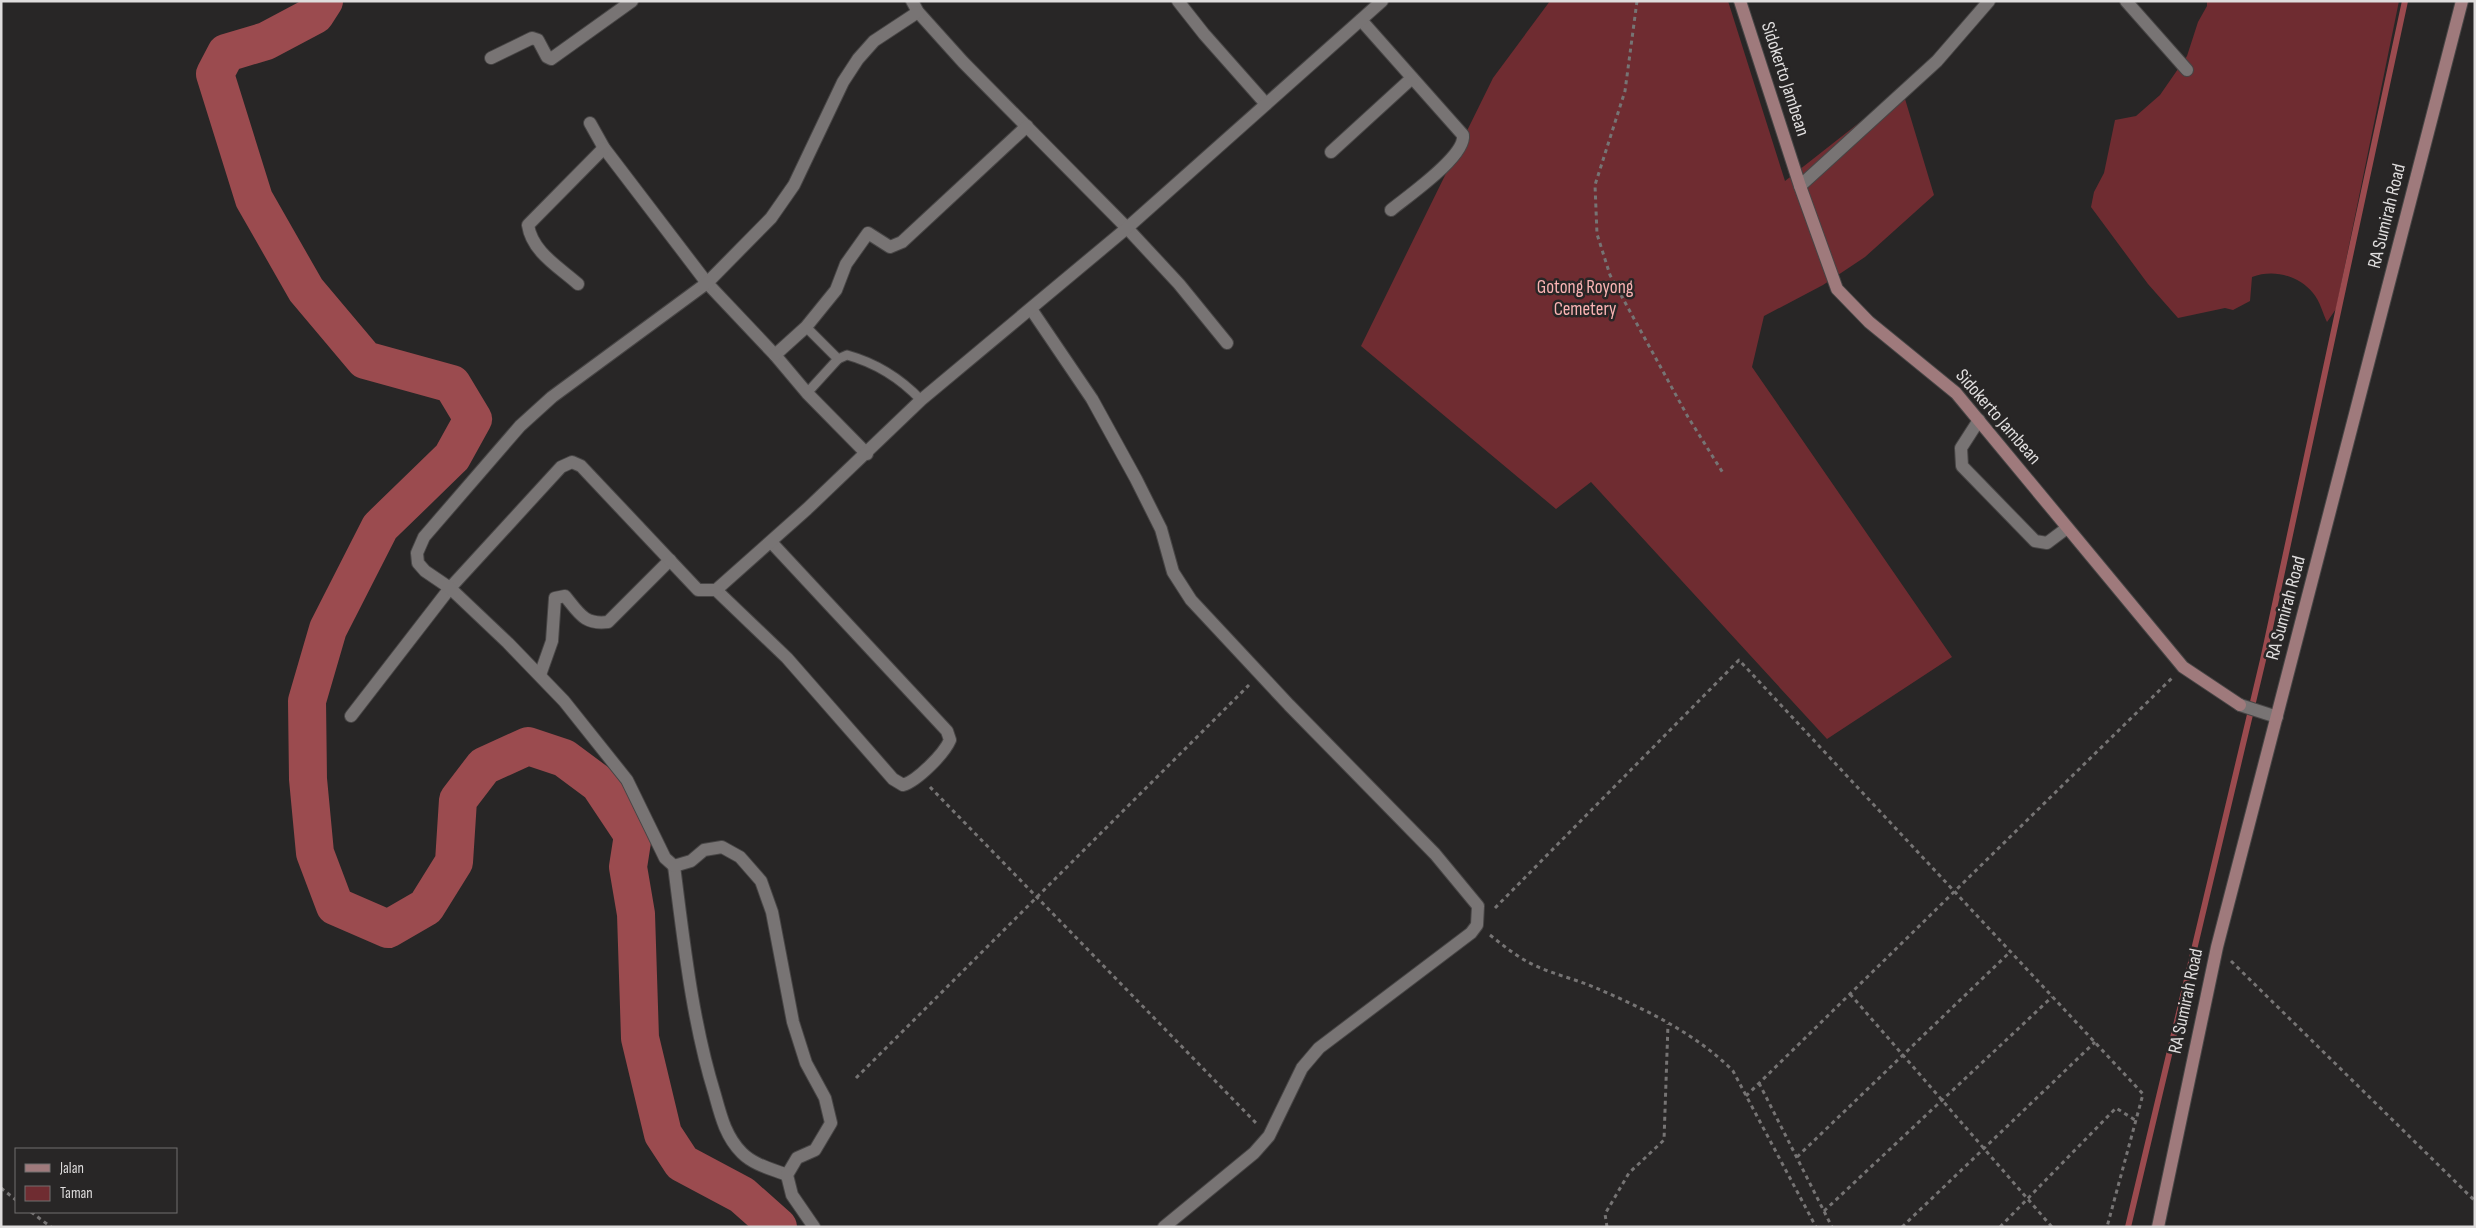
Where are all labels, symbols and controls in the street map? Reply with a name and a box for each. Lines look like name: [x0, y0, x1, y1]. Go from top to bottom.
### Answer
street label: Sidokerto Jambean: [1756, 19, 1814, 139]
street label: RA Sumirah Road: [2363, 161, 2411, 271]
park label: Gotong Royong Cemetery: [1537, 276, 1634, 321]
street label: Sidokerto Jambean: [1950, 365, 2046, 469]
street label: RA Sumirah Road: [2261, 553, 2311, 663]
street label: RA Sumirah Road: [2164, 946, 2208, 1056]
legend: [15, 1148, 178, 1213]
text: Jalan: [59, 1159, 84, 1178]
text: Taman: [60, 1184, 93, 1203]

